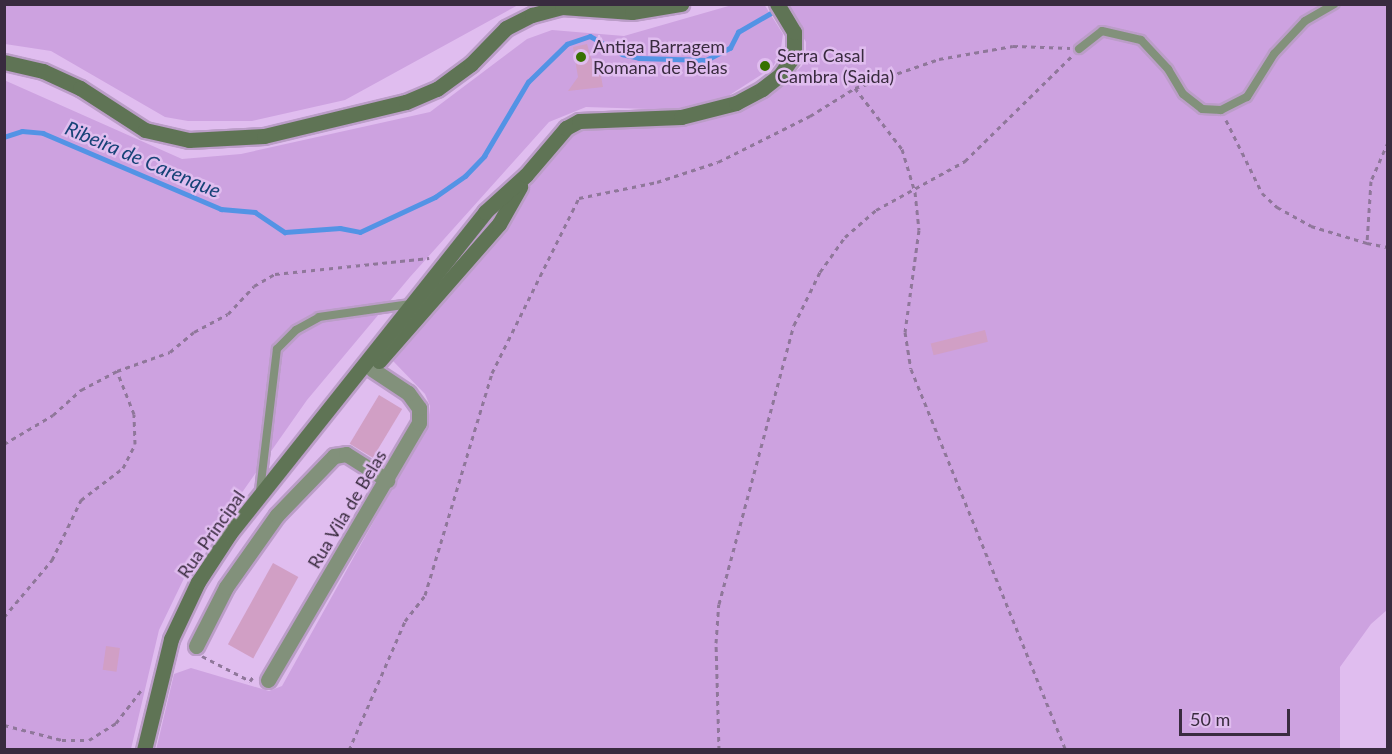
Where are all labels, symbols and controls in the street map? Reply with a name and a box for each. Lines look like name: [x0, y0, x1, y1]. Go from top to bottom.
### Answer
place label: Antiga Barragem Romana de Belas: [593, 36, 727, 78]
place label: Serra Casal Cambra (Saida): [777, 45, 894, 88]
marker: Antiga Barragem Romana de Belas: [574, 50, 588, 64]
marker: Serra Casal Cambra (Saida): [758, 59, 772, 73]
water label: Ribeira de Carenque: [62, 115, 224, 203]
street label: Rua Vila de Belas: [303, 446, 391, 572]
street label: Rua Principal: [173, 486, 249, 582]
scale bar: [1182, 697, 1293, 735]
text: 50 m: [1190, 708, 1230, 730]

